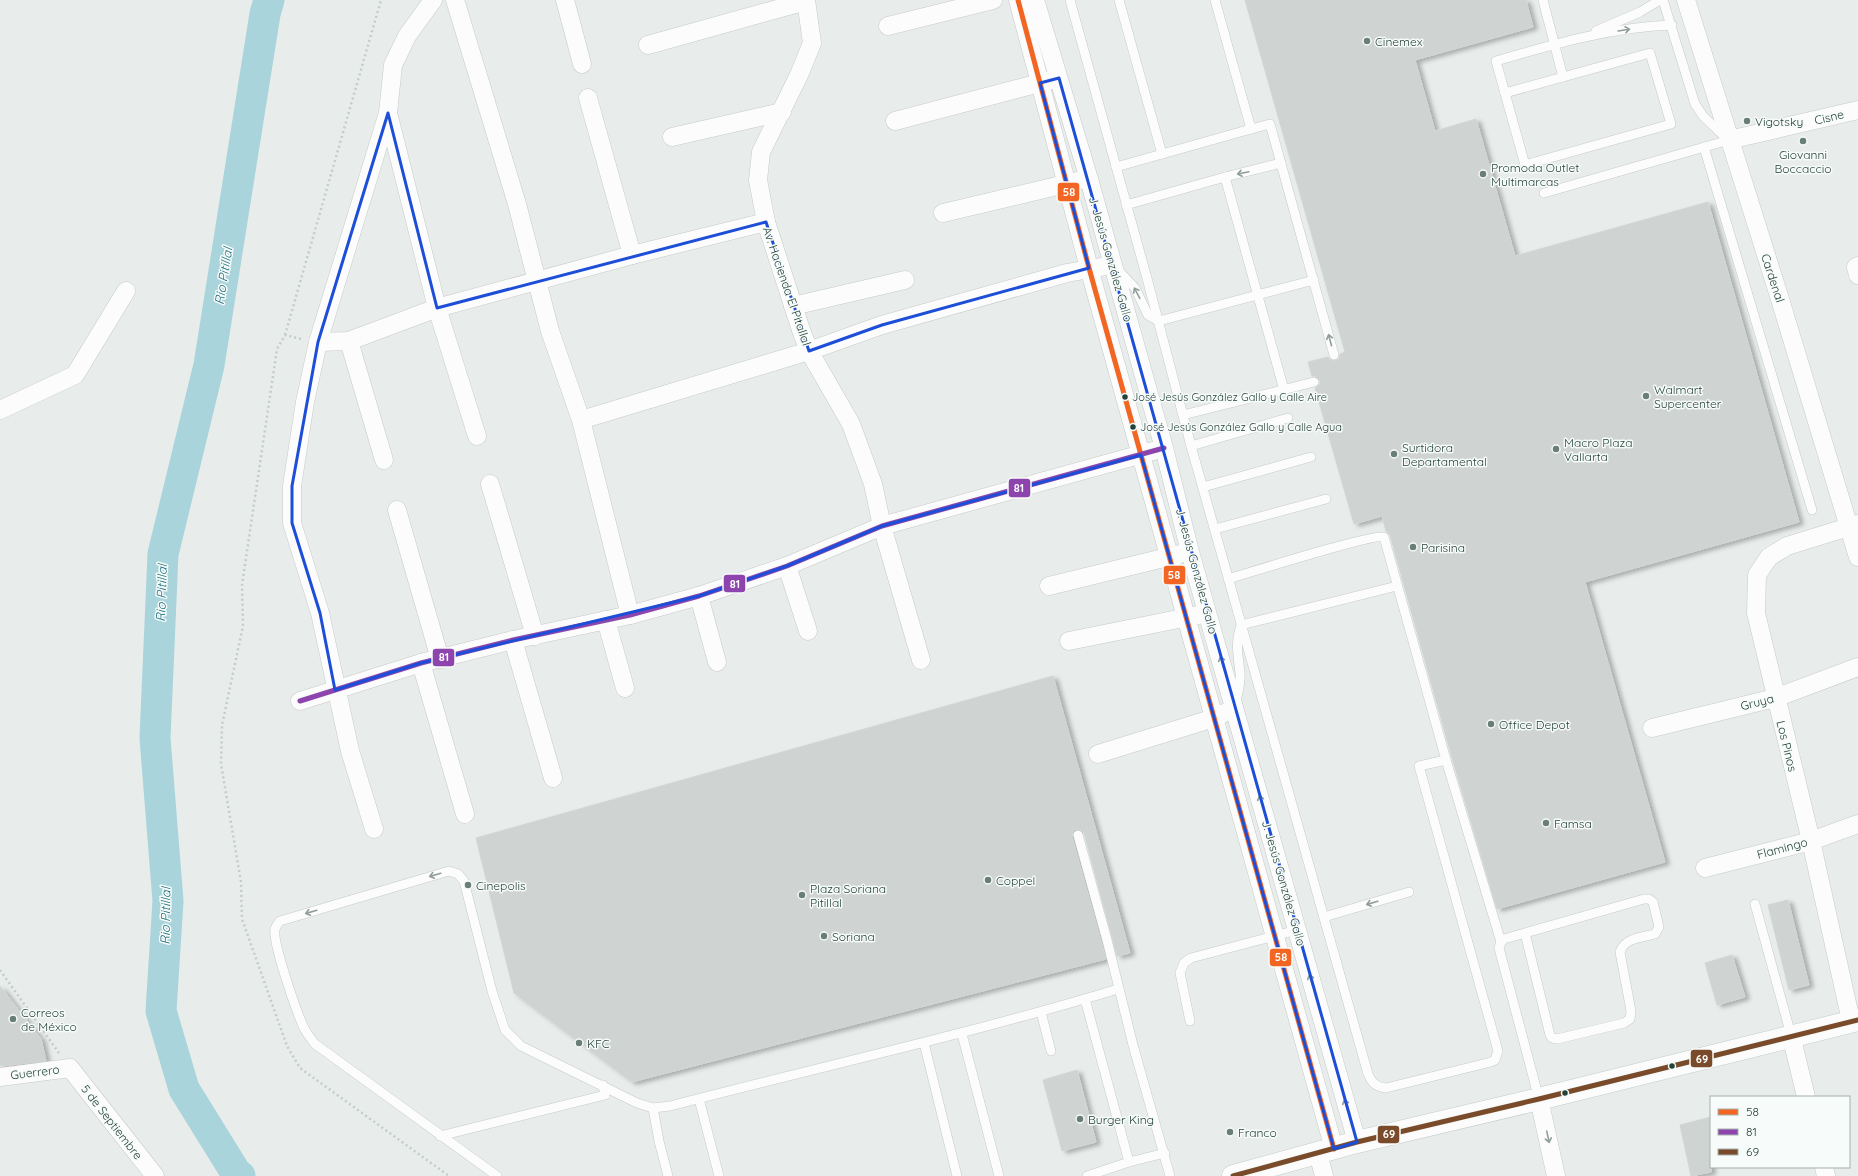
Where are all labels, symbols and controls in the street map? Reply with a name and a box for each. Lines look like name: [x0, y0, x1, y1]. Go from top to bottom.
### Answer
one-way arrow: [1617, 26, 1630, 34]
place label: Cinemex: [1375, 34, 1423, 49]
marker: Cinemex: [1362, 36, 1372, 46]
street label: Cisne: [1813, 106, 1845, 128]
place label: Vigotsky: [1755, 114, 1803, 129]
marker: Vigotsky: [1742, 116, 1752, 126]
marker: Giovanni Boccaccio: [1798, 136, 1808, 146]
place label: Giovanni Boccaccio: [1774, 147, 1832, 176]
place label: Promoda Outlet Multimarcas: [1491, 160, 1579, 189]
one-way arrow: [1237, 169, 1250, 177]
marker: Promoda Outlet Multimarcas: [1478, 169, 1488, 179]
line badge: 58: [1057, 182, 1080, 202]
text: 58: [1063, 185, 1075, 199]
street label: J. Jesús González Gallo: [1086, 195, 1136, 323]
street label: Av. Hacienda El Pitallal: [760, 225, 814, 347]
water label: Rio Pitillal: [211, 244, 236, 306]
street label: Cardenal: [1758, 252, 1788, 304]
one-way arrow: [1133, 287, 1140, 299]
one-way arrow: [1326, 333, 1333, 346]
place label: Walmart Supercenter: [1654, 382, 1722, 411]
place label: José Jesús González Gallo y Calle Aire: [1132, 390, 1327, 404]
marker: Walmart Supercenter: [1641, 391, 1651, 401]
marker: José Jesús González Gallo y Calle Aire: [1120, 392, 1130, 402]
place label: José Jesús González Gallo y Calle Agua: [1140, 420, 1342, 434]
marker: José Jesús González Gallo y Calle Agua: [1128, 422, 1138, 432]
place label: Macro Plaza Vallarta: [1564, 435, 1633, 464]
place label: Surtidora Departamental: [1402, 440, 1487, 469]
marker: Macro Plaza Vallarta: [1551, 444, 1561, 454]
marker: Surtidora Departamental: [1389, 449, 1399, 459]
line badge: 81: [1008, 478, 1031, 498]
text: 81: [1014, 481, 1024, 495]
street label: J. Jesús González Gallo: [1173, 506, 1221, 636]
place label: Parisina: [1421, 540, 1465, 555]
marker: Parisina: [1408, 542, 1418, 552]
water label: Rio Pitillal: [152, 562, 170, 622]
line badge: 58: [1163, 565, 1186, 585]
text: 58: [1168, 568, 1180, 582]
line badge: 81: [723, 574, 746, 593]
text: 81: [730, 577, 740, 591]
line badge: 81: [432, 648, 455, 667]
text: 81: [439, 650, 449, 664]
one-way arrow: [1218, 656, 1225, 669]
street label: Gruya: [1739, 691, 1775, 713]
place label: Office Depot: [1499, 717, 1570, 732]
marker: Office Depot: [1486, 719, 1496, 729]
street label: Los Pinos: [1773, 719, 1801, 773]
one-way arrow: [1257, 794, 1264, 807]
place label: Famsa: [1554, 816, 1592, 831]
marker: Famsa: [1541, 818, 1551, 828]
street label: J. Jesús González Gallo: [1259, 819, 1309, 947]
street label: Flamingo: [1755, 834, 1809, 862]
one-way arrow: [429, 872, 442, 879]
place label: Coppel: [996, 873, 1035, 888]
marker: Coppel: [983, 875, 993, 885]
place label: Cinepolis: [476, 878, 526, 893]
marker: Cinepolis: [463, 880, 473, 890]
place label: Plaza Soriana Pitillal: [810, 881, 886, 910]
water label: Rio Pitillal: [156, 885, 174, 945]
marker: Plaza Soriana Pitillal: [797, 890, 807, 900]
one-way arrow: [1366, 900, 1379, 907]
one-way arrow: [304, 908, 317, 916]
place label: Soriana: [832, 929, 875, 944]
marker: Soriana: [819, 931, 829, 941]
line badge: 58: [1269, 948, 1292, 967]
text: 58: [1275, 950, 1287, 964]
one-way arrow: [1307, 973, 1314, 986]
place label: Correos de México: [21, 1005, 77, 1034]
marker: Correos de México: [8, 1014, 18, 1024]
place label: KFC: [587, 1036, 610, 1051]
marker: KFC: [574, 1038, 584, 1048]
line badge: 69: [1690, 1049, 1713, 1068]
text: 69: [1696, 1052, 1708, 1066]
unlabelled marker: [1667, 1061, 1677, 1071]
street label: Guerrero: [10, 1062, 60, 1082]
street label: 5 de Septiembre: [78, 1082, 146, 1163]
unlabelled marker: [1560, 1088, 1570, 1098]
legend: [1710, 1096, 1850, 1168]
one-way arrow: [1342, 1099, 1349, 1112]
text: 58: [1746, 1104, 1759, 1119]
place label: Burger King: [1088, 1112, 1154, 1127]
marker: Burger King: [1075, 1114, 1085, 1124]
text: 81: [1746, 1124, 1757, 1139]
place label: Franco: [1238, 1125, 1277, 1140]
line badge: 69: [1377, 1125, 1400, 1144]
marker: Franco: [1225, 1127, 1235, 1137]
text: 69: [1383, 1127, 1395, 1141]
one-way arrow: [1544, 1130, 1552, 1143]
text: 69: [1746, 1144, 1759, 1159]

